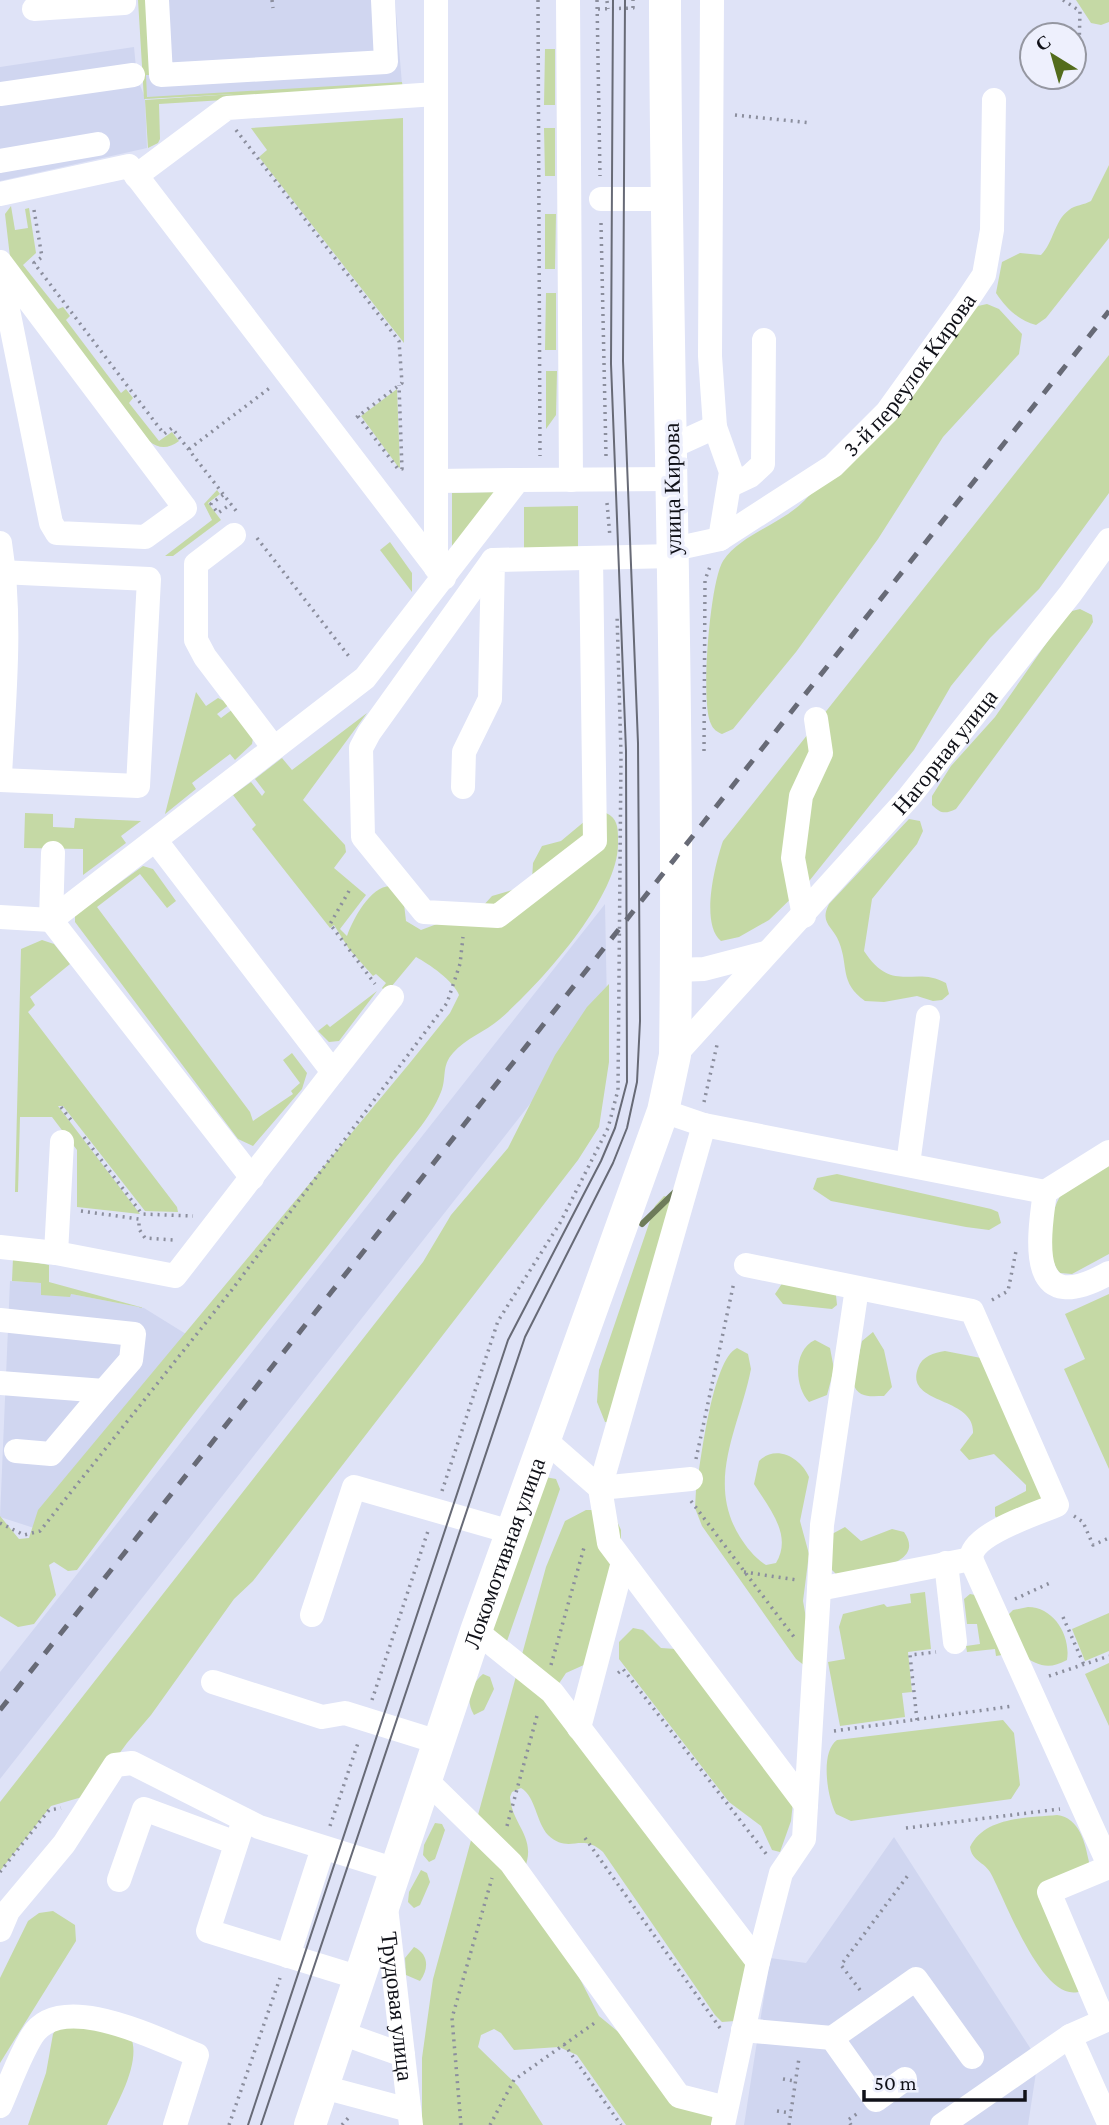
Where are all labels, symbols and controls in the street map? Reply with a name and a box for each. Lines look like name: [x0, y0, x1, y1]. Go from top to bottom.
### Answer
north arrow: [1018, 21, 1088, 91]
text: С: [1031, 30, 1055, 55]
street label: 3-й переулок Кирова: [838, 288, 981, 461]
street label: улица Кирова: [658, 423, 686, 555]
street label: Нагорная улица: [887, 684, 1003, 820]
street label: Локомотивная улица: [458, 1454, 550, 1652]
street label: Трудовая улица: [376, 1930, 419, 2082]
scale bar: [864, 2058, 1025, 2102]
text: 50 m: [874, 2071, 917, 2095]

